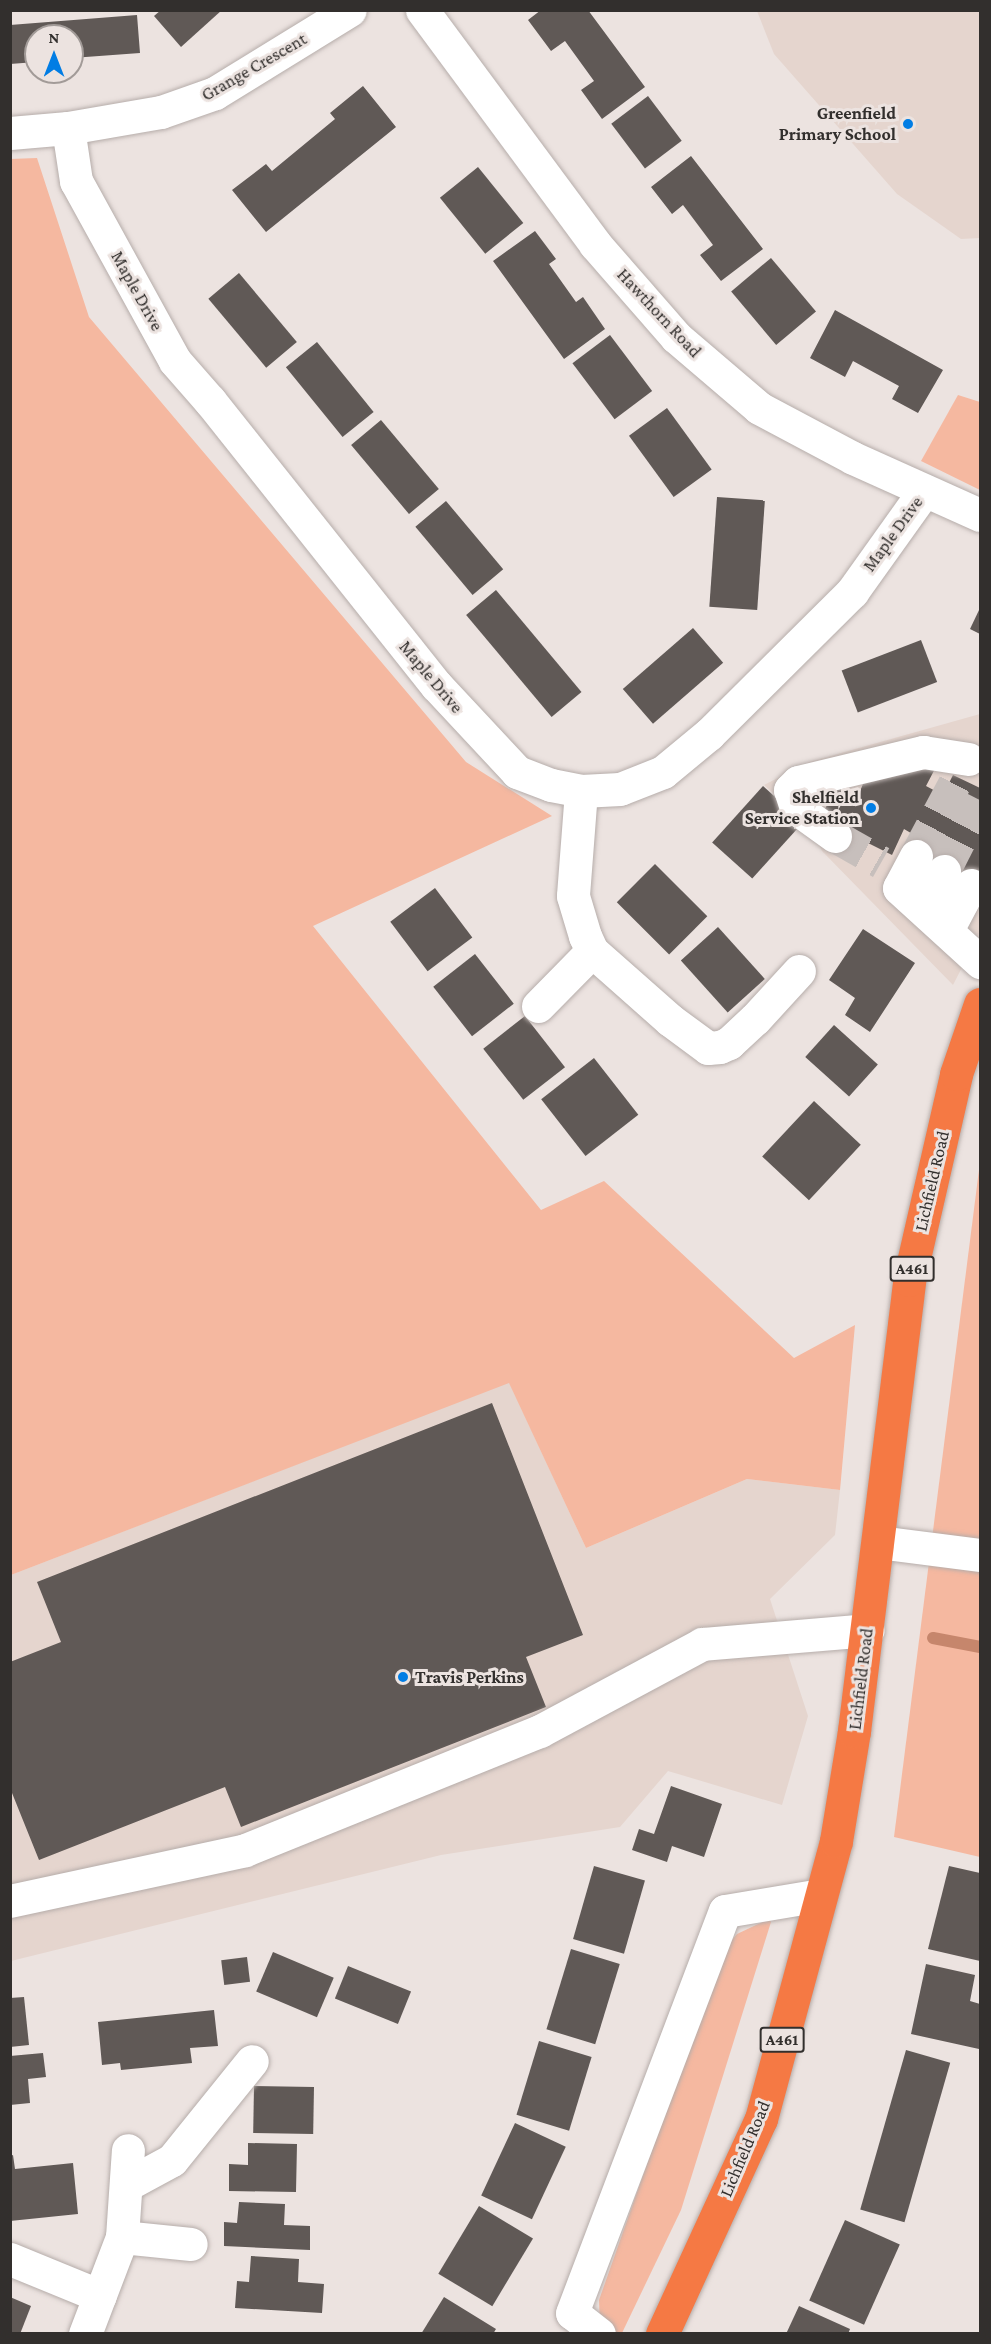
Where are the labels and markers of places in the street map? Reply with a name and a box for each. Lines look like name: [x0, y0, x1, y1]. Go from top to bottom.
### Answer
place label: Greenfield Primary School: [779, 103, 896, 146]
marker: Greenfield Primary School: [901, 117, 915, 131]
place label: Shelfield Service Station: [745, 787, 859, 830]
marker: Shelfield Service Station: [864, 801, 878, 815]
place label: Travis Perkins: [415, 1666, 524, 1688]
marker: Travis Perkins: [396, 1670, 410, 1684]

